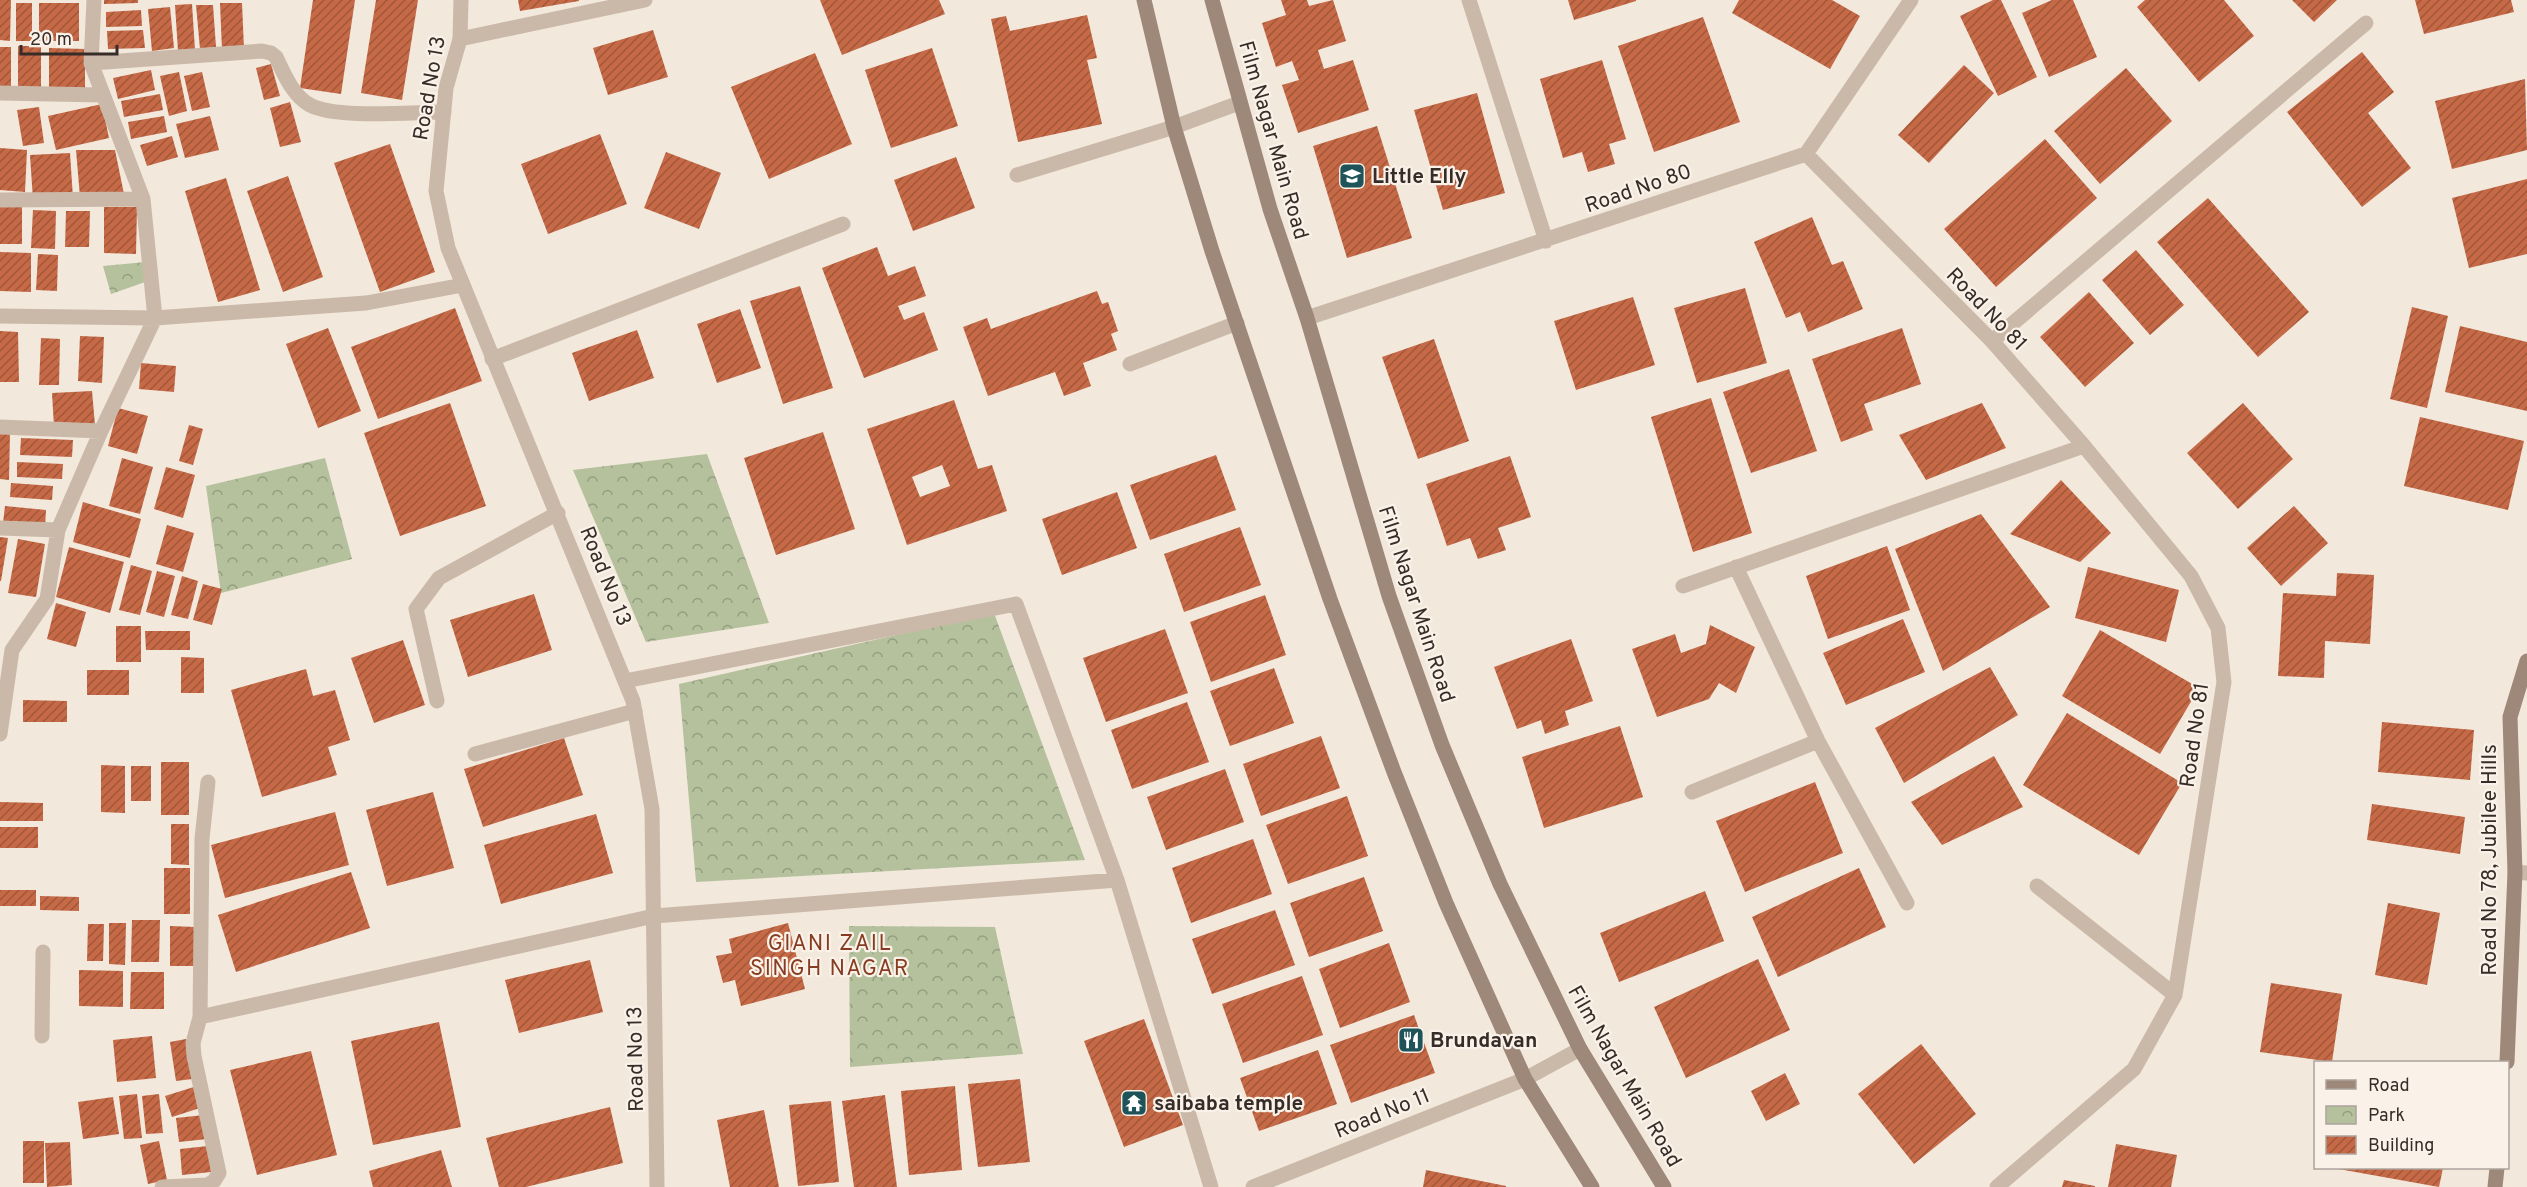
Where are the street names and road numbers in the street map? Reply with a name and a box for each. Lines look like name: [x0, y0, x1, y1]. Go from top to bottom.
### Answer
street label: Road No 13: [408, 34, 453, 143]
street label: Film Nagar Main Road: [1231, 38, 1314, 243]
street label: Road No 80: [1582, 159, 1695, 220]
street label: Road No 81: [1939, 263, 2032, 357]
street label: Film Nagar Main Road: [1371, 503, 1460, 706]
street label: Road No 13: [572, 523, 637, 631]
street label: Road No 81: [2175, 681, 2216, 789]
street label: Road No 78, Jubilee Hills: [2477, 744, 2504, 976]
street label: Film Nagar Main Road: [1561, 981, 1687, 1172]
street label: Road No 13: [622, 1006, 651, 1112]
street label: Road No 11: [1331, 1083, 1434, 1146]

